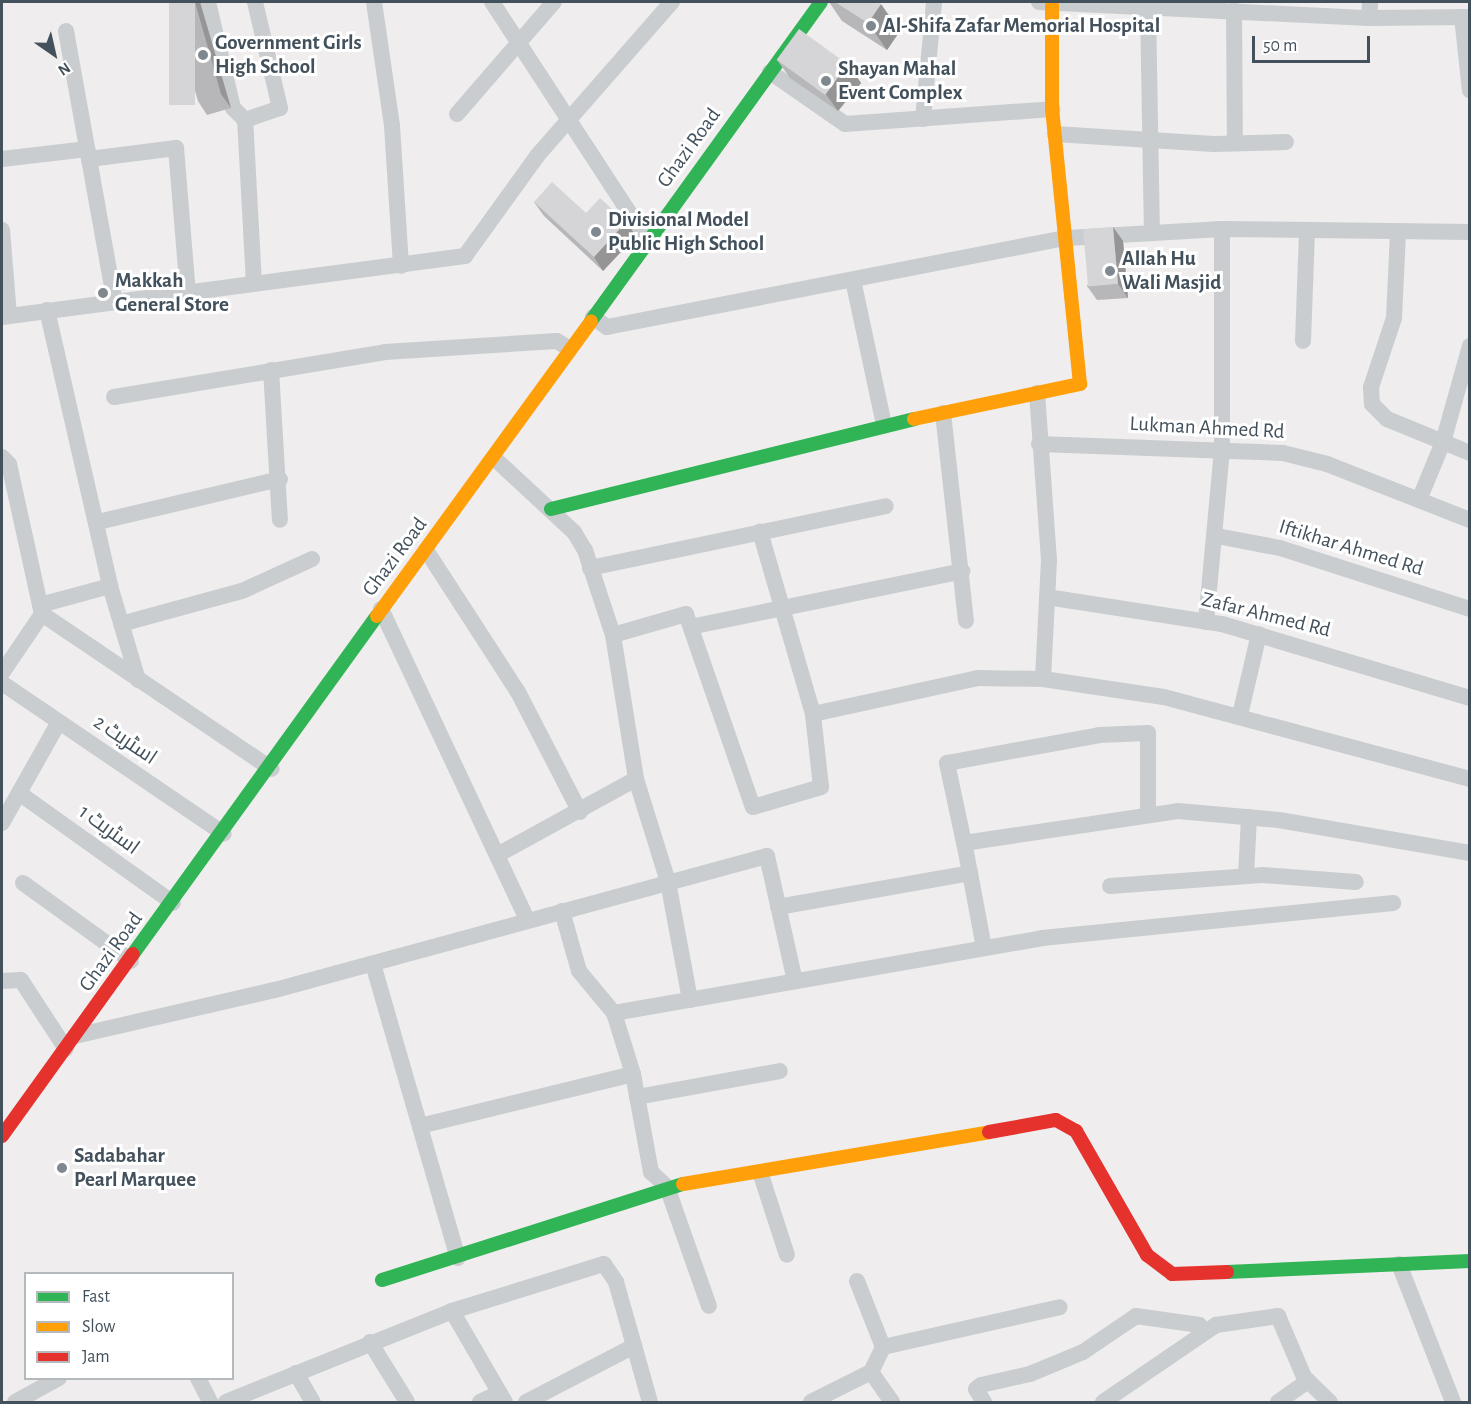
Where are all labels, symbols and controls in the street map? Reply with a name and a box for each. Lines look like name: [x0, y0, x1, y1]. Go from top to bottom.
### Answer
place label: Al-Shifa Zafar Memorial Hospital: [883, 13, 1160, 39]
marker: Al-Shifa Zafar Memorial Hospital: [864, 19, 878, 33]
north arrow: [24, 24, 84, 84]
scale bar: [1255, 24, 1374, 62]
place label: Government Girls High School: [215, 30, 362, 80]
text: 50 m: [1263, 37, 1297, 55]
marker: Government Girls High School: [196, 48, 210, 62]
place label: Shayan Mahal Event Complex: [838, 56, 962, 106]
text: N: [55, 59, 73, 79]
marker: Shayan Mahal Event Complex: [819, 74, 833, 88]
street label: Ghazi Road: [652, 103, 726, 193]
place label: Divisional Model Public High School: [608, 207, 764, 257]
marker: Divisional Model Public High School: [589, 225, 603, 239]
place label: Allah Hu Wali Masjid: [1122, 246, 1221, 296]
marker: Allah Hu Wali Masjid: [1103, 264, 1117, 278]
place label: Makkah General Store: [115, 268, 229, 318]
marker: Makkah General Store: [96, 286, 110, 300]
street label: Lukman Ahmed Rd: [1129, 411, 1285, 445]
street label: Ghazi Road: [357, 513, 433, 601]
street label: Iftikhar Ahmed Rd: [1276, 514, 1426, 582]
street label: Zafar Ahmed Rd: [1199, 587, 1333, 643]
street label: اسٹریٹ 2: [88, 710, 162, 770]
street label: اسٹریٹ 1: [74, 800, 144, 860]
street label: Ghazi Road: [74, 907, 148, 997]
place label: Sadabahar Pearl Marquee: [74, 1143, 196, 1193]
marker: Sadabahar Pearl Marquee: [55, 1161, 69, 1175]
legend: [24, 1272, 234, 1380]
text: Fast: [82, 1288, 110, 1306]
text: Slow: [82, 1318, 115, 1336]
text: Jam: [82, 1348, 110, 1366]

